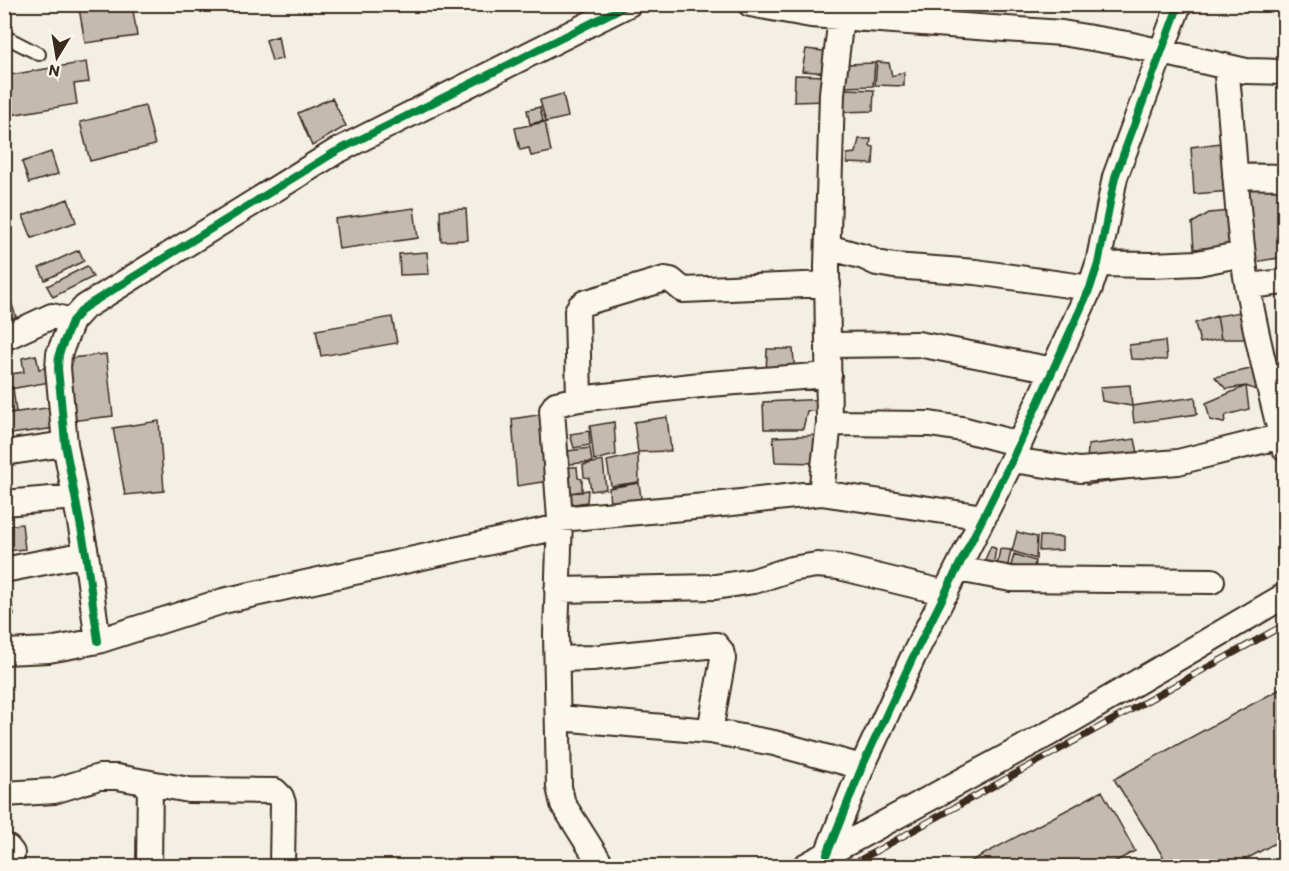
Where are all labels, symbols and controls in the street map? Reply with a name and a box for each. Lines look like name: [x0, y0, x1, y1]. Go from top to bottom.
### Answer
north arrow: [27, 27, 87, 87]
text: N: [47, 61, 61, 82]

